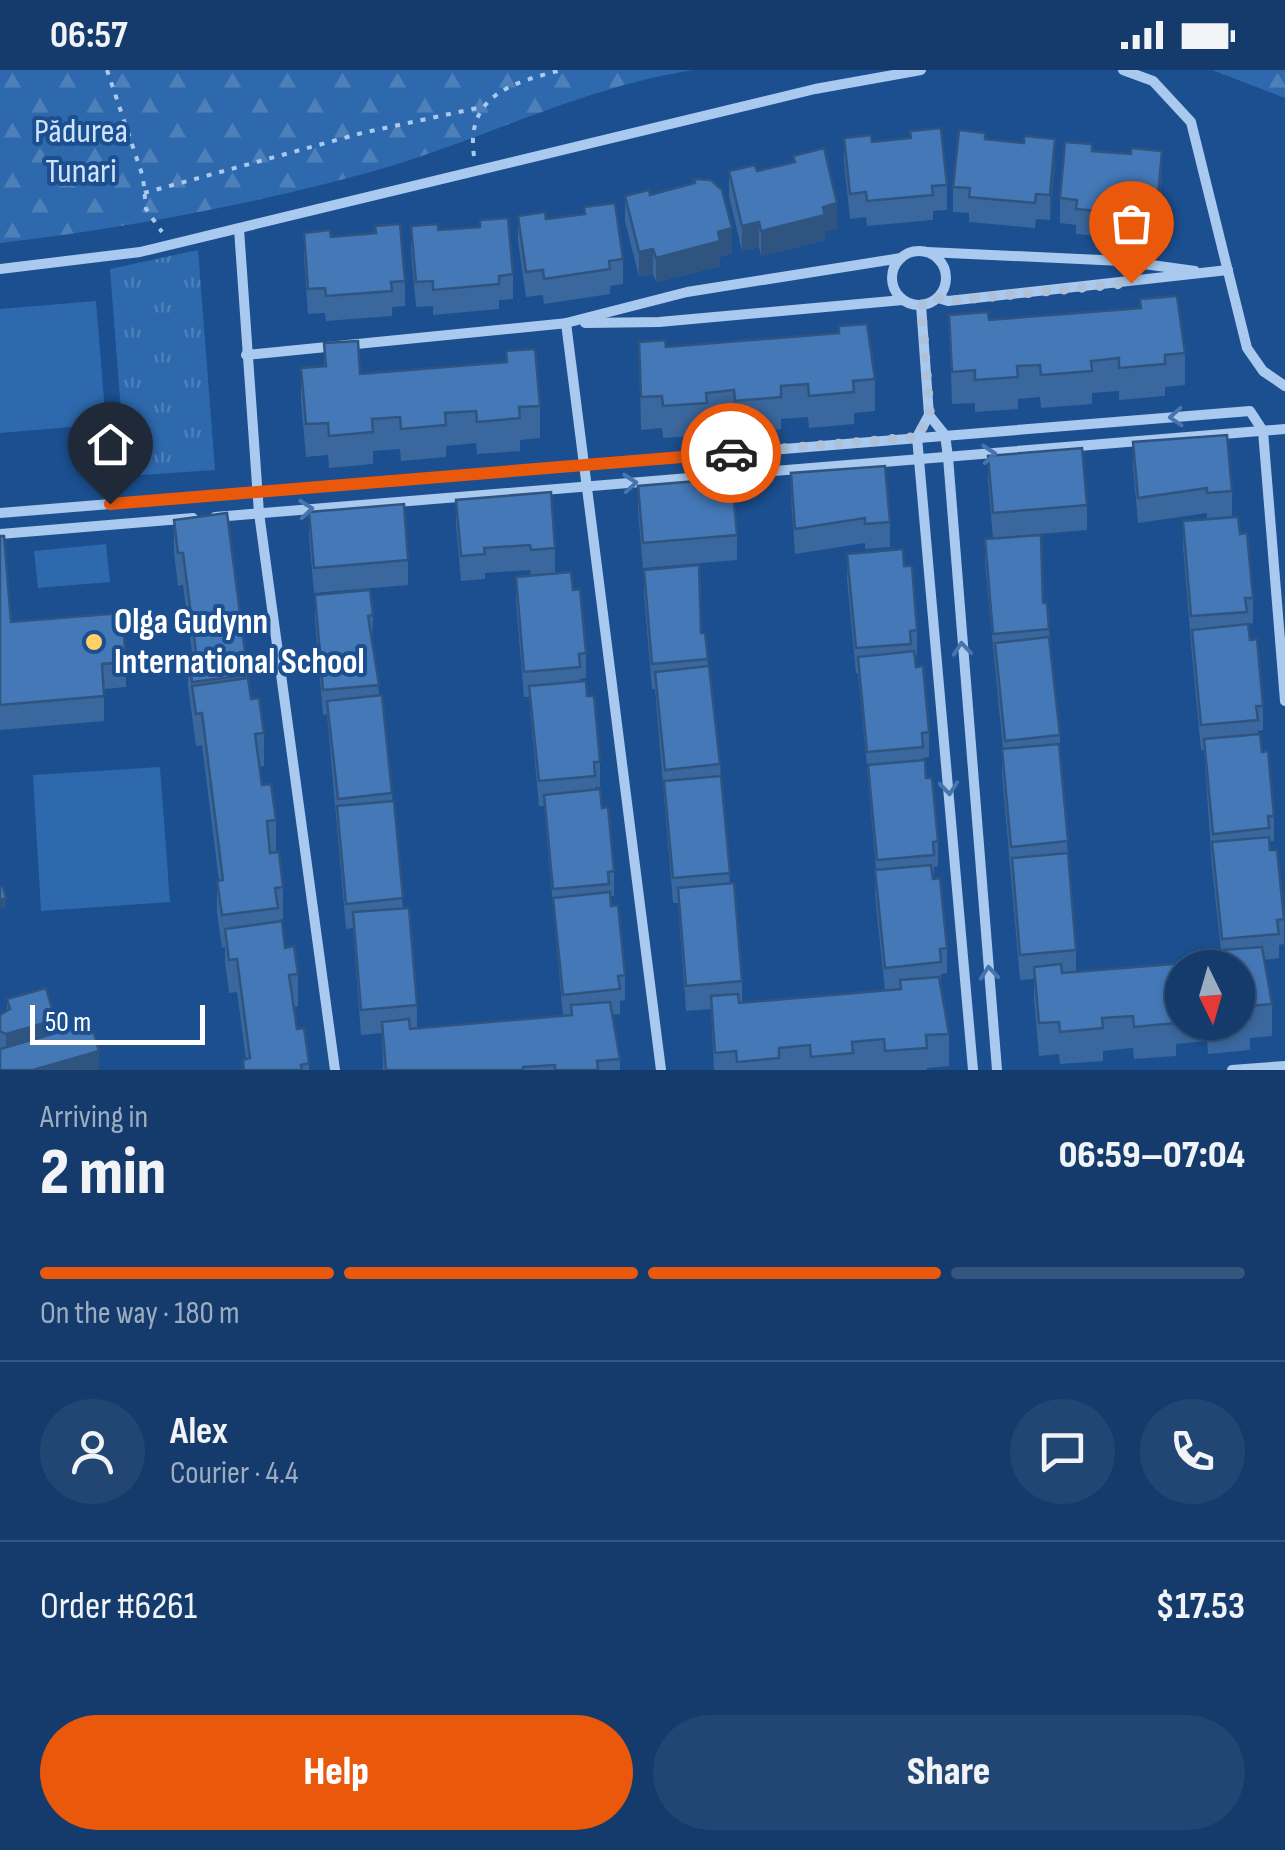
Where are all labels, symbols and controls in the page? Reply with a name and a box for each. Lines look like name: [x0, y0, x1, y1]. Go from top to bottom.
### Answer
text: 06:57: [50, 13, 128, 58]
park label: Pădurea Tunari: [34, 110, 128, 193]
pin: [1089, 181, 1174, 284]
icon: bag: [1104, 196, 1159, 251]
pin: [68, 402, 153, 505]
courier: [681, 403, 781, 503]
one-way arrow: [1168, 406, 1184, 427]
icon: home: [83, 417, 138, 472]
icon: car: [704, 426, 759, 481]
one-way arrow: [982, 443, 998, 465]
one-way arrow: [623, 473, 639, 495]
one-way arrow: [299, 499, 315, 521]
place label: Olga Gudynn International School: [114, 601, 365, 684]
marker: Olga Gudynn International School: [83, 631, 105, 653]
one-way arrow: [952, 640, 974, 656]
one-way arrow: [937, 780, 959, 796]
north arrow: [1165, 950, 1255, 1040]
map controls: [1165, 950, 1255, 1040]
one-way arrow: [978, 964, 1000, 980]
scale bar: [30, 1000, 205, 1044]
text: 50 m: [45, 1006, 91, 1039]
text: Arriving in: [40, 1098, 148, 1137]
text: 06:59–07:04: [1059, 1133, 1245, 1178]
text: 2 min: [40, 1135, 166, 1213]
text: On the way · 180 m: [40, 1294, 239, 1333]
button: person: [40, 1399, 145, 1504]
button: chat: [1010, 1399, 1115, 1504]
button: phone: [1140, 1399, 1245, 1504]
text: Alex: [170, 1409, 228, 1454]
text: Courier · 4.4: [170, 1454, 298, 1493]
text: Order #6261: [40, 1584, 197, 1629]
text: $17.53: [1156, 1584, 1245, 1629]
button: Help: [40, 1715, 633, 1830]
button: Share: [653, 1715, 1245, 1830]

